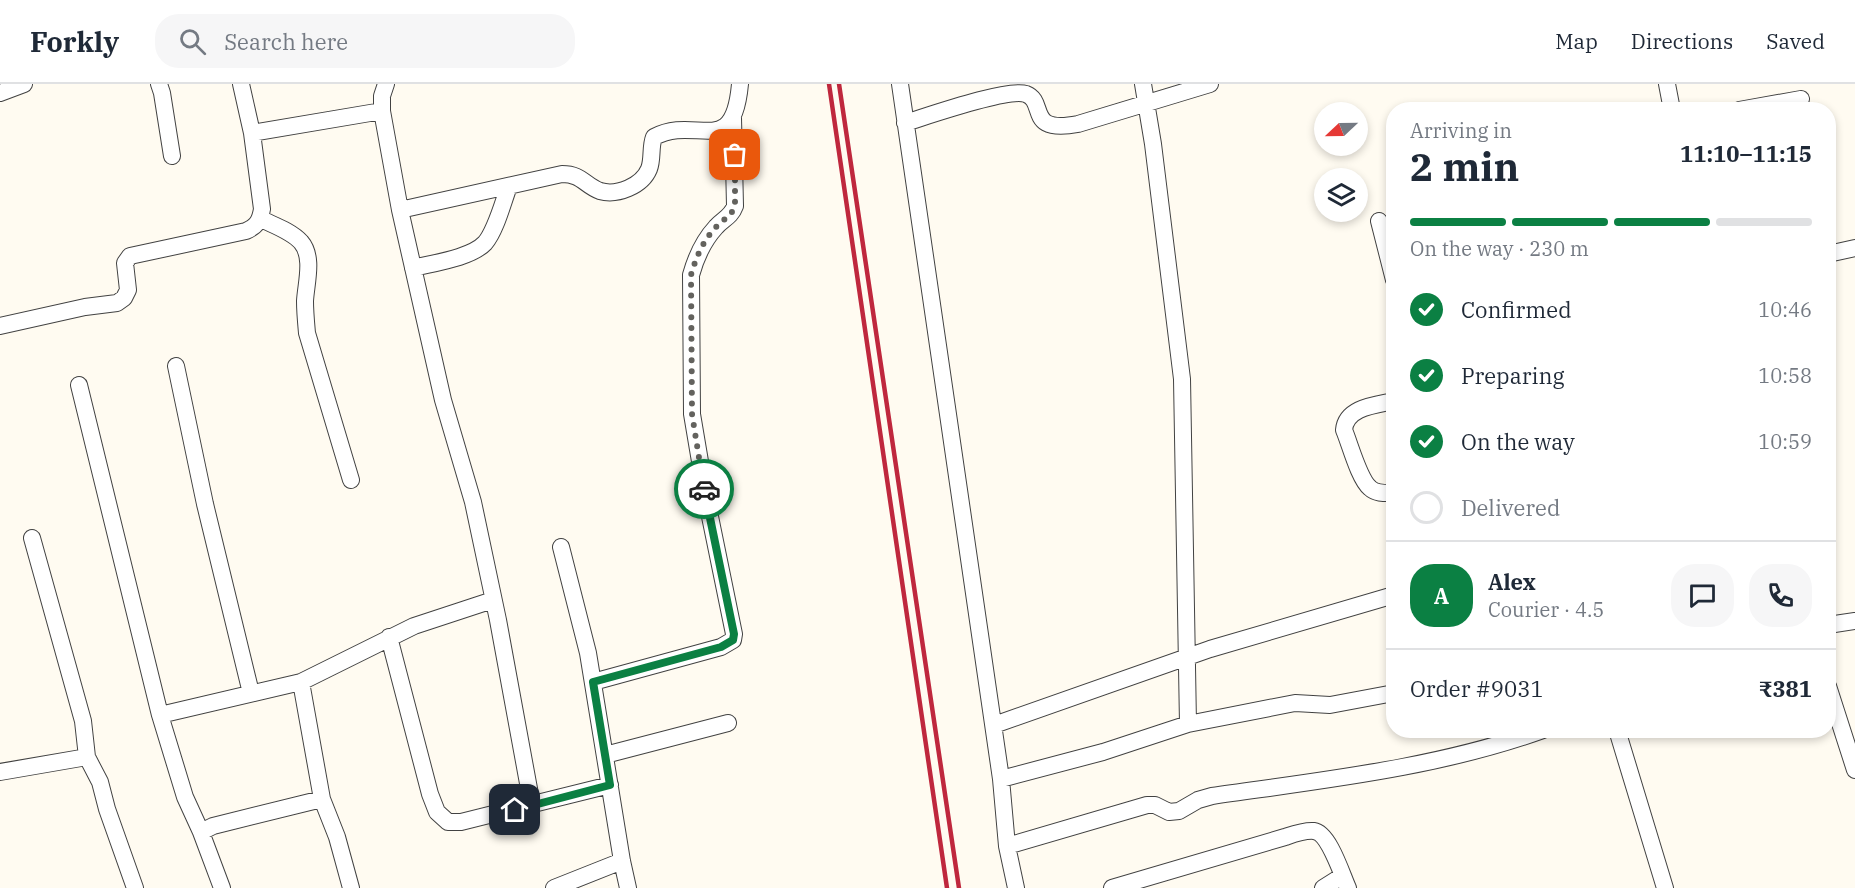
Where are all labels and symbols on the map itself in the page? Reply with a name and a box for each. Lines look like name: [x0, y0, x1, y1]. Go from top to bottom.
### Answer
north arrow: [1314, 102, 1368, 156]
pin: [709, 129, 760, 180]
courier: [674, 459, 734, 519]
pin: [489, 784, 540, 835]

